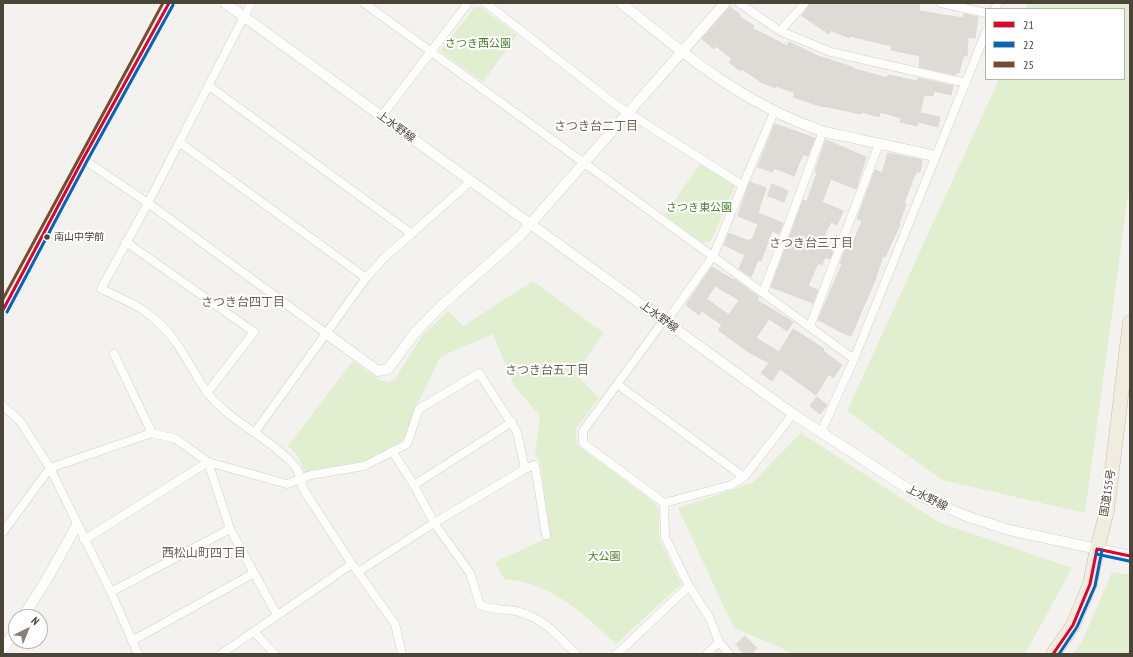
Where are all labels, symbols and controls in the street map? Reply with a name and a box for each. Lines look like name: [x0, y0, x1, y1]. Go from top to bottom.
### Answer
legend: [985, 8, 1125, 80]
text: 21: [1023, 17, 1034, 32]
park label: さつき西公園: [445, 37, 511, 51]
text: 22: [1023, 37, 1034, 52]
text: 25: [1023, 57, 1034, 72]
street label: 上水野線: [374, 109, 418, 145]
district label: さつき台二丁目: [554, 120, 638, 134]
park label: さつき東公園: [666, 201, 732, 215]
place label: 南山中学前: [54, 231, 104, 243]
marker: 南山中学前: [42, 232, 52, 242]
district label: さつき台三丁目: [769, 237, 853, 251]
district label: さつき台四丁目: [201, 296, 285, 310]
street label: 上水野線: [637, 299, 681, 335]
district label: さつき台五丁目: [505, 364, 589, 378]
street label: 国道155号: [1098, 468, 1118, 518]
street label: 上水野線: [904, 482, 950, 514]
district label: 西松山町四丁目: [162, 547, 246, 561]
park label: 大公園: [588, 550, 620, 564]
north arrow: [8, 609, 48, 649]
text: N: [29, 614, 42, 628]

